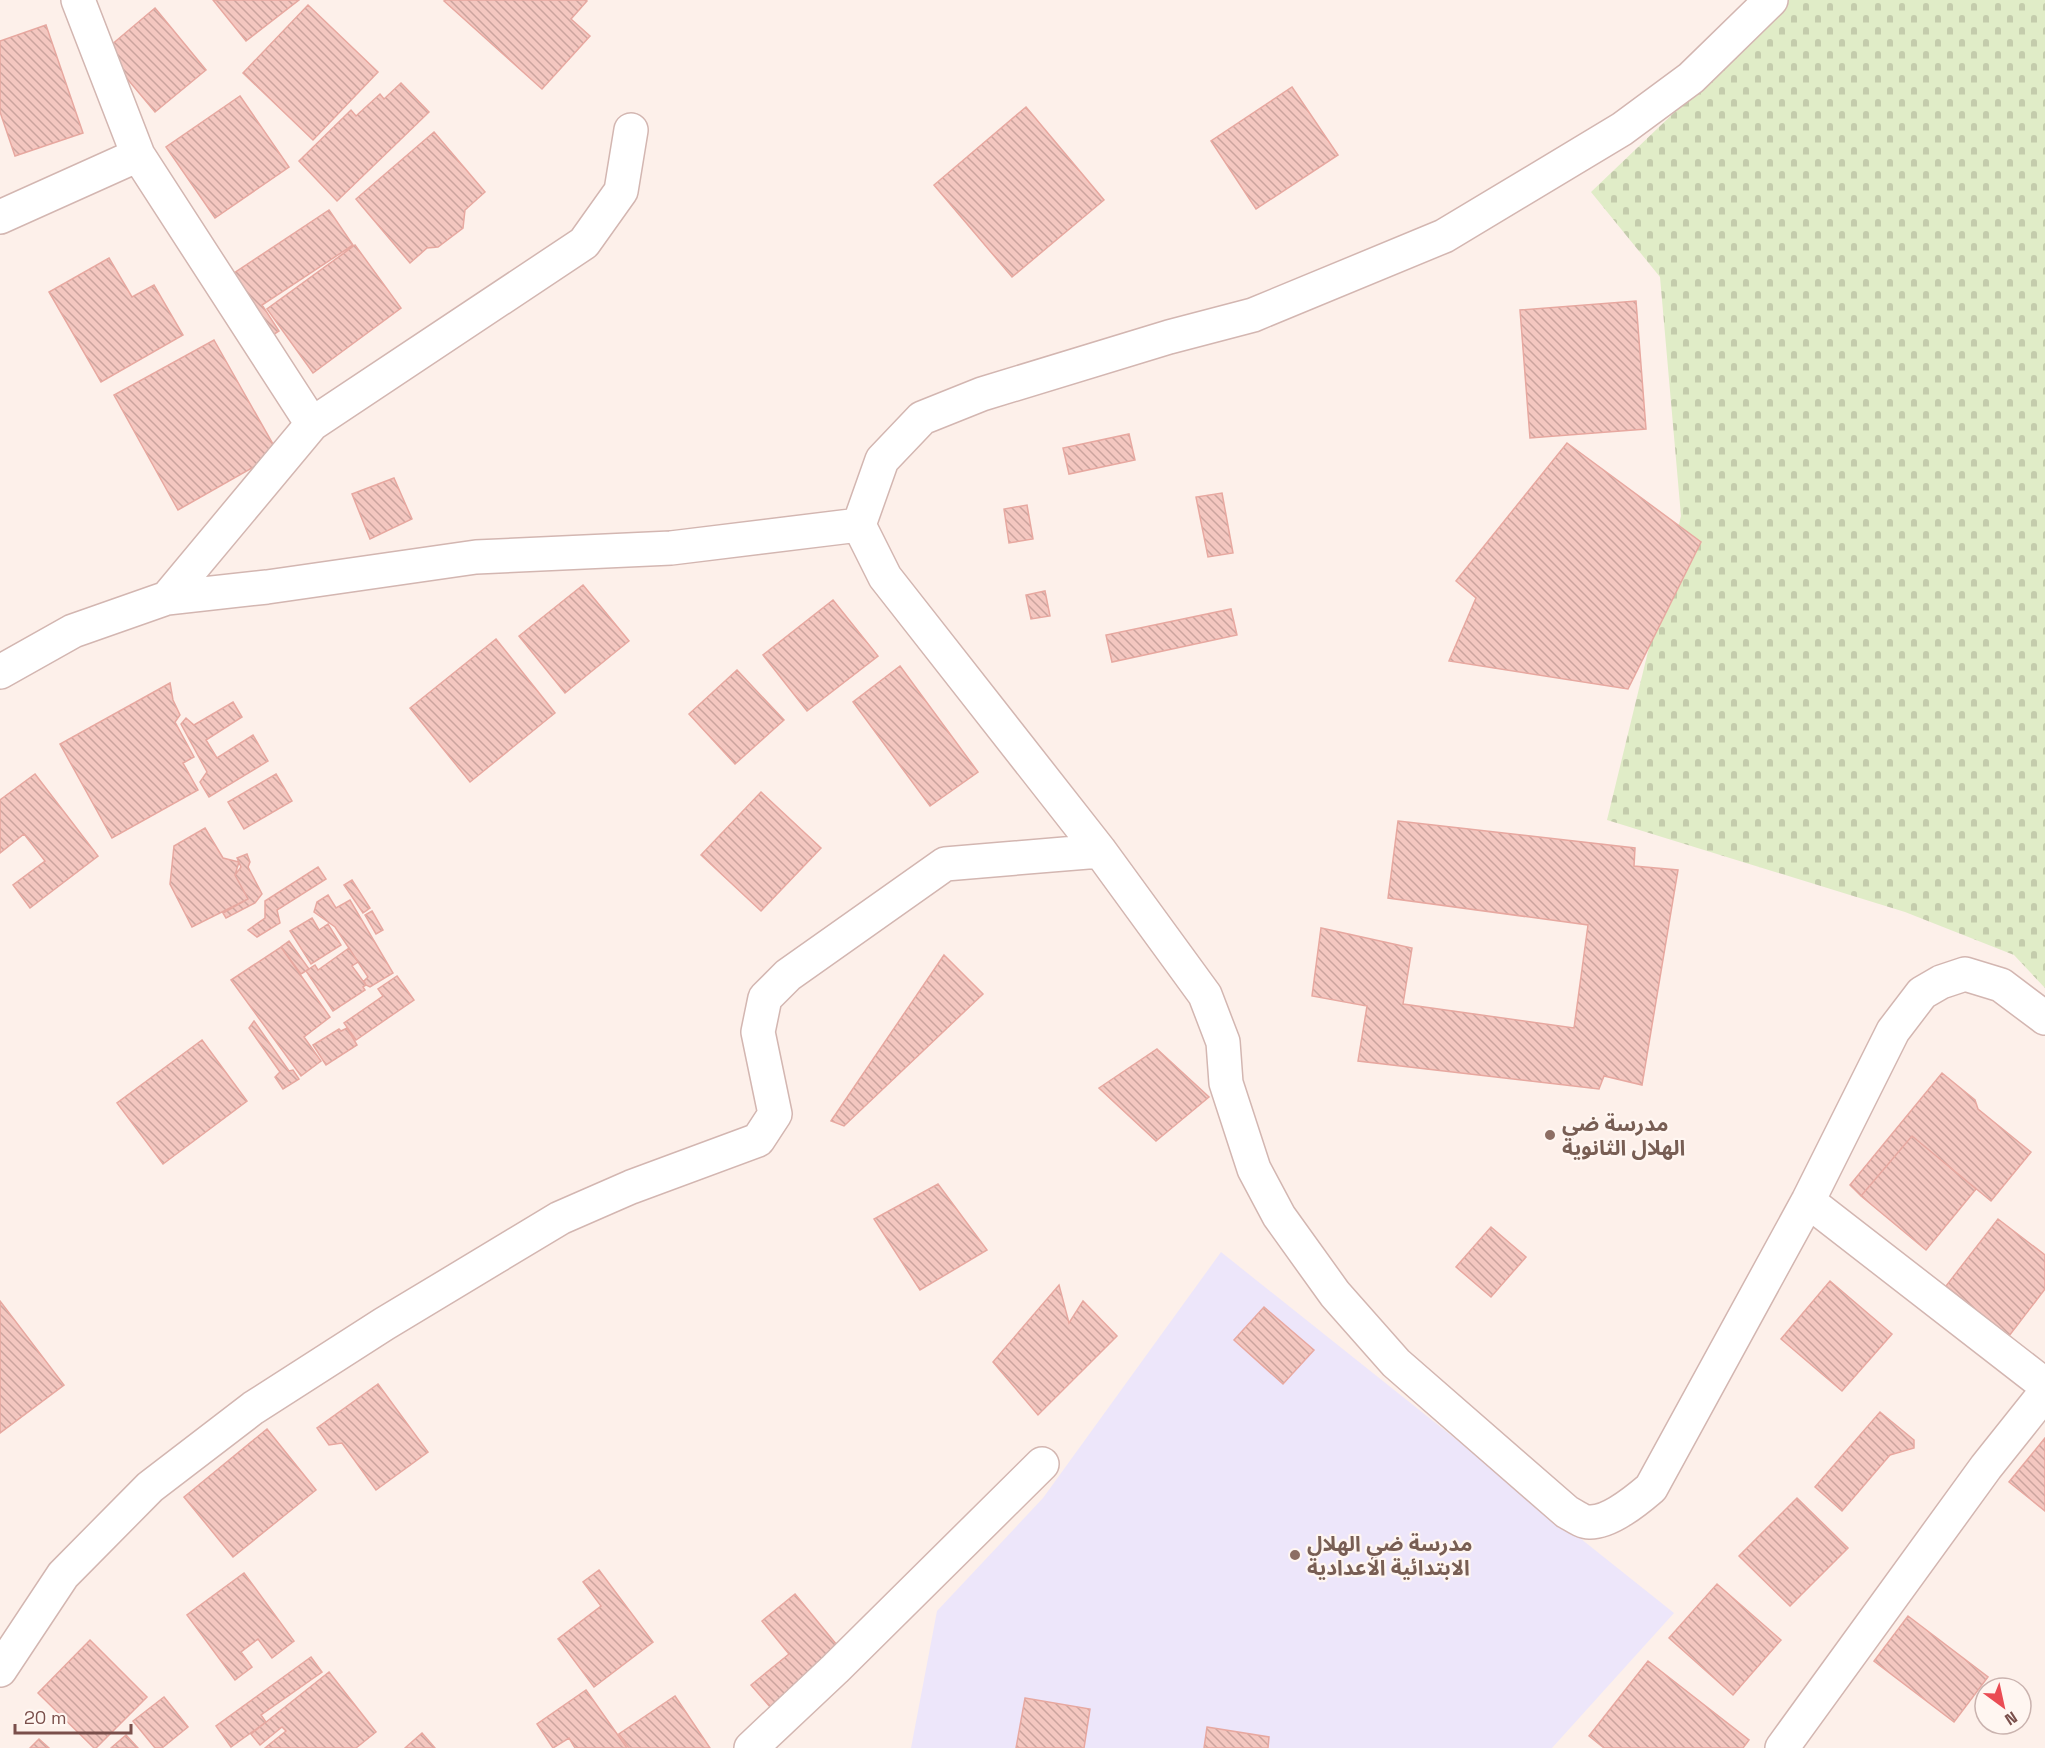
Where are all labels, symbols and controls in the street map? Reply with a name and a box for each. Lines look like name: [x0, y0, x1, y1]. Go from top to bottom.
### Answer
place label: مدرسة ضي الهلال الثانوية: [1562, 1110, 1685, 1161]
marker: مدرسة ضي الهلال الثانوية: [1543, 1128, 1557, 1142]
place label: مدرسة ضي الهلال الابتدائية الاعدادية: [1307, 1530, 1473, 1581]
marker: مدرسة ضي الهلال الابتدائية الاعدادية: [1288, 1548, 1302, 1562]
north arrow: [1973, 1676, 2033, 1736]
scale bar: [15, 1697, 130, 1735]
text: 20 m: [24, 1706, 67, 1729]
text: N: [2001, 1706, 2021, 1730]

